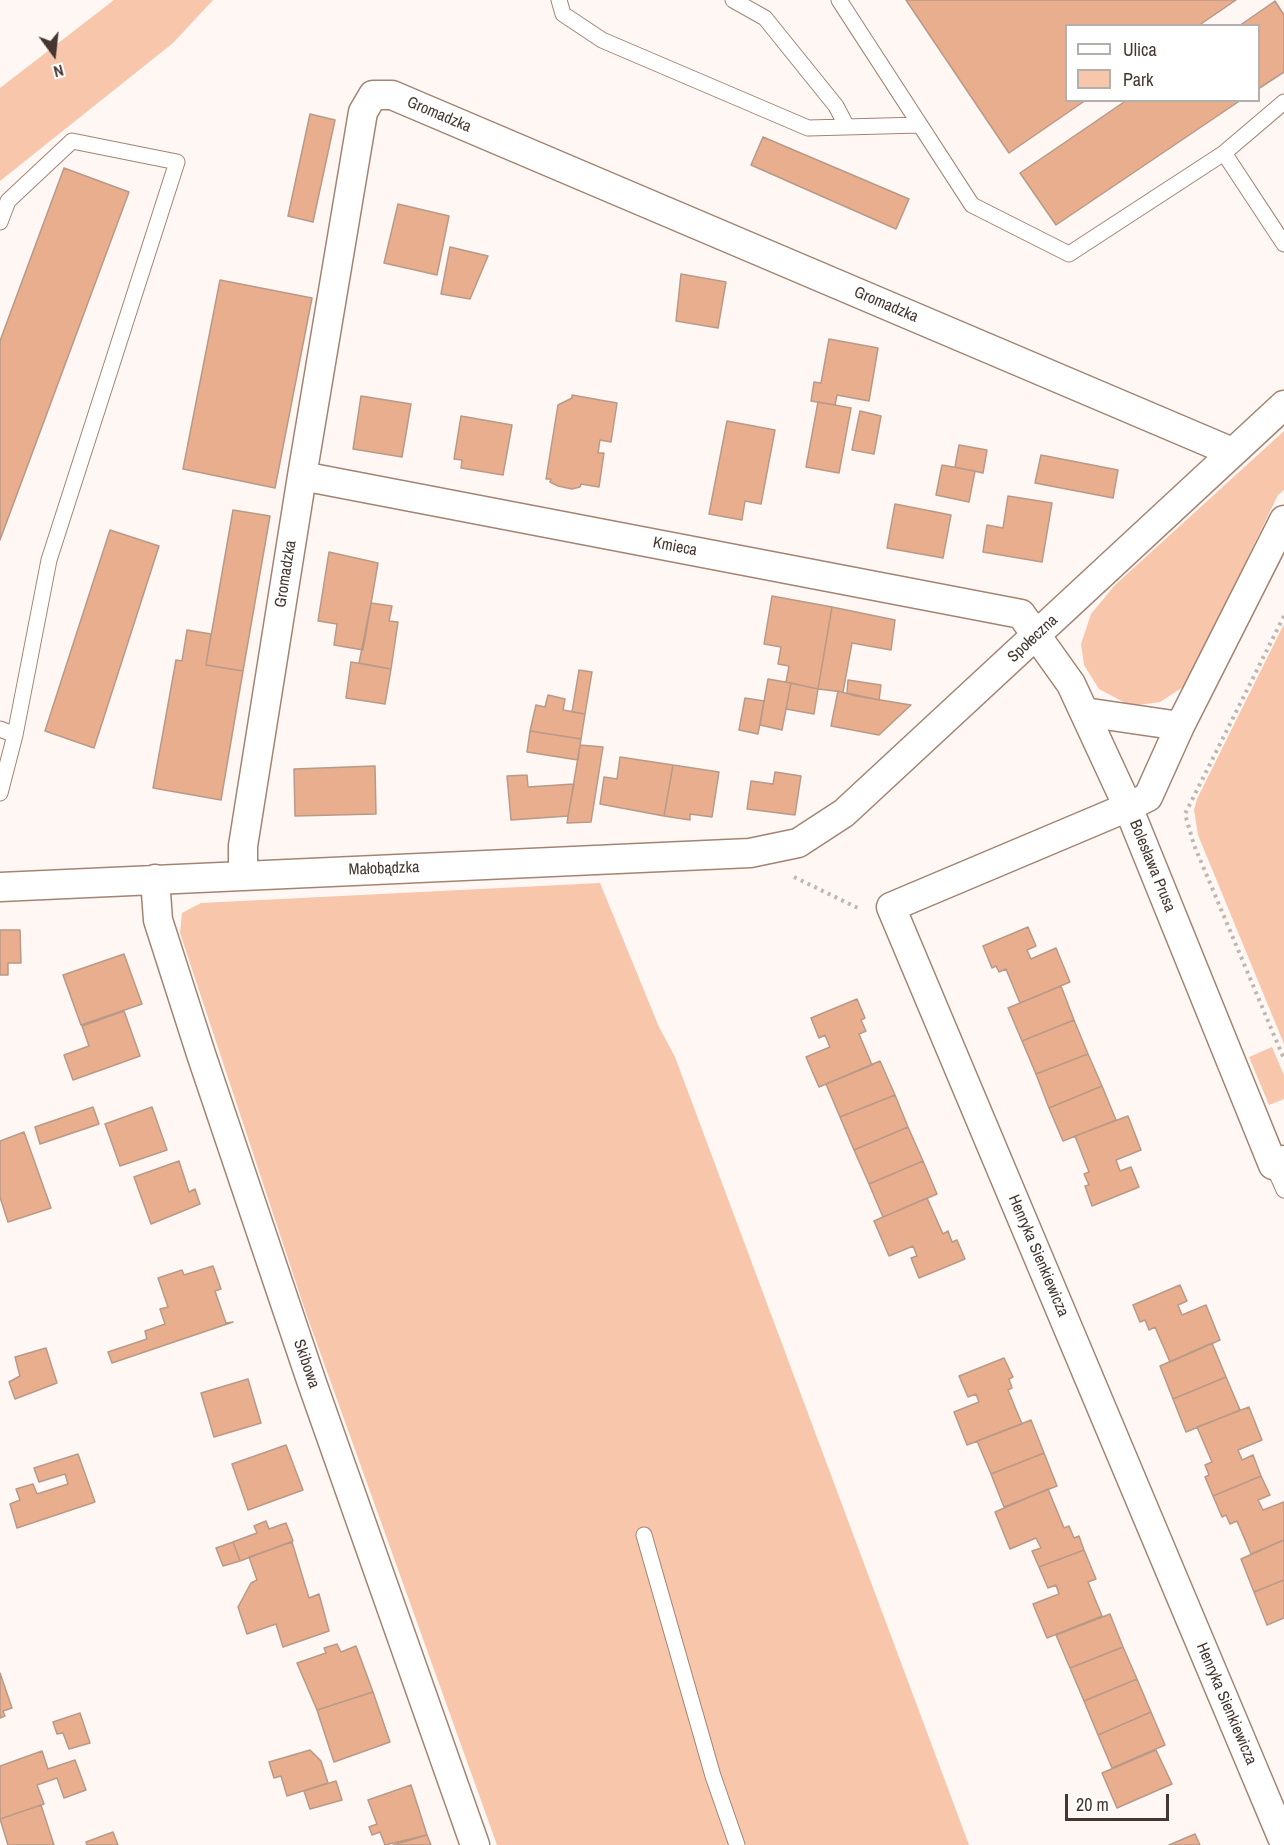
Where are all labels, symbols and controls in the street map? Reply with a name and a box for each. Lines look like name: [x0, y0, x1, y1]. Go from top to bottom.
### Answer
north arrow: [24, 24, 84, 84]
legend: [1065, 24, 1260, 102]
text: Ulica: [1123, 37, 1157, 62]
text: N: [51, 60, 66, 83]
text: Park: [1123, 67, 1153, 92]
street label: Gromadzka: [404, 93, 474, 137]
street label: Gromadzka: [851, 283, 921, 327]
street label: Kmieca: [651, 533, 699, 561]
street label: Gromadzka: [271, 539, 301, 609]
street label: Społeczna: [1004, 611, 1062, 667]
street label: Bolesława Prusa: [1125, 817, 1179, 915]
street label: Małobądzka: [348, 858, 420, 880]
street label: Henryka Sienkiewicza: [1004, 1192, 1072, 1320]
street label: Skibowa: [289, 1337, 323, 1391]
street label: Henryka Sienkiewicza: [1192, 1640, 1260, 1768]
scale bar: [1068, 1782, 1172, 1820]
text: 20 m: [1076, 1792, 1109, 1817]

